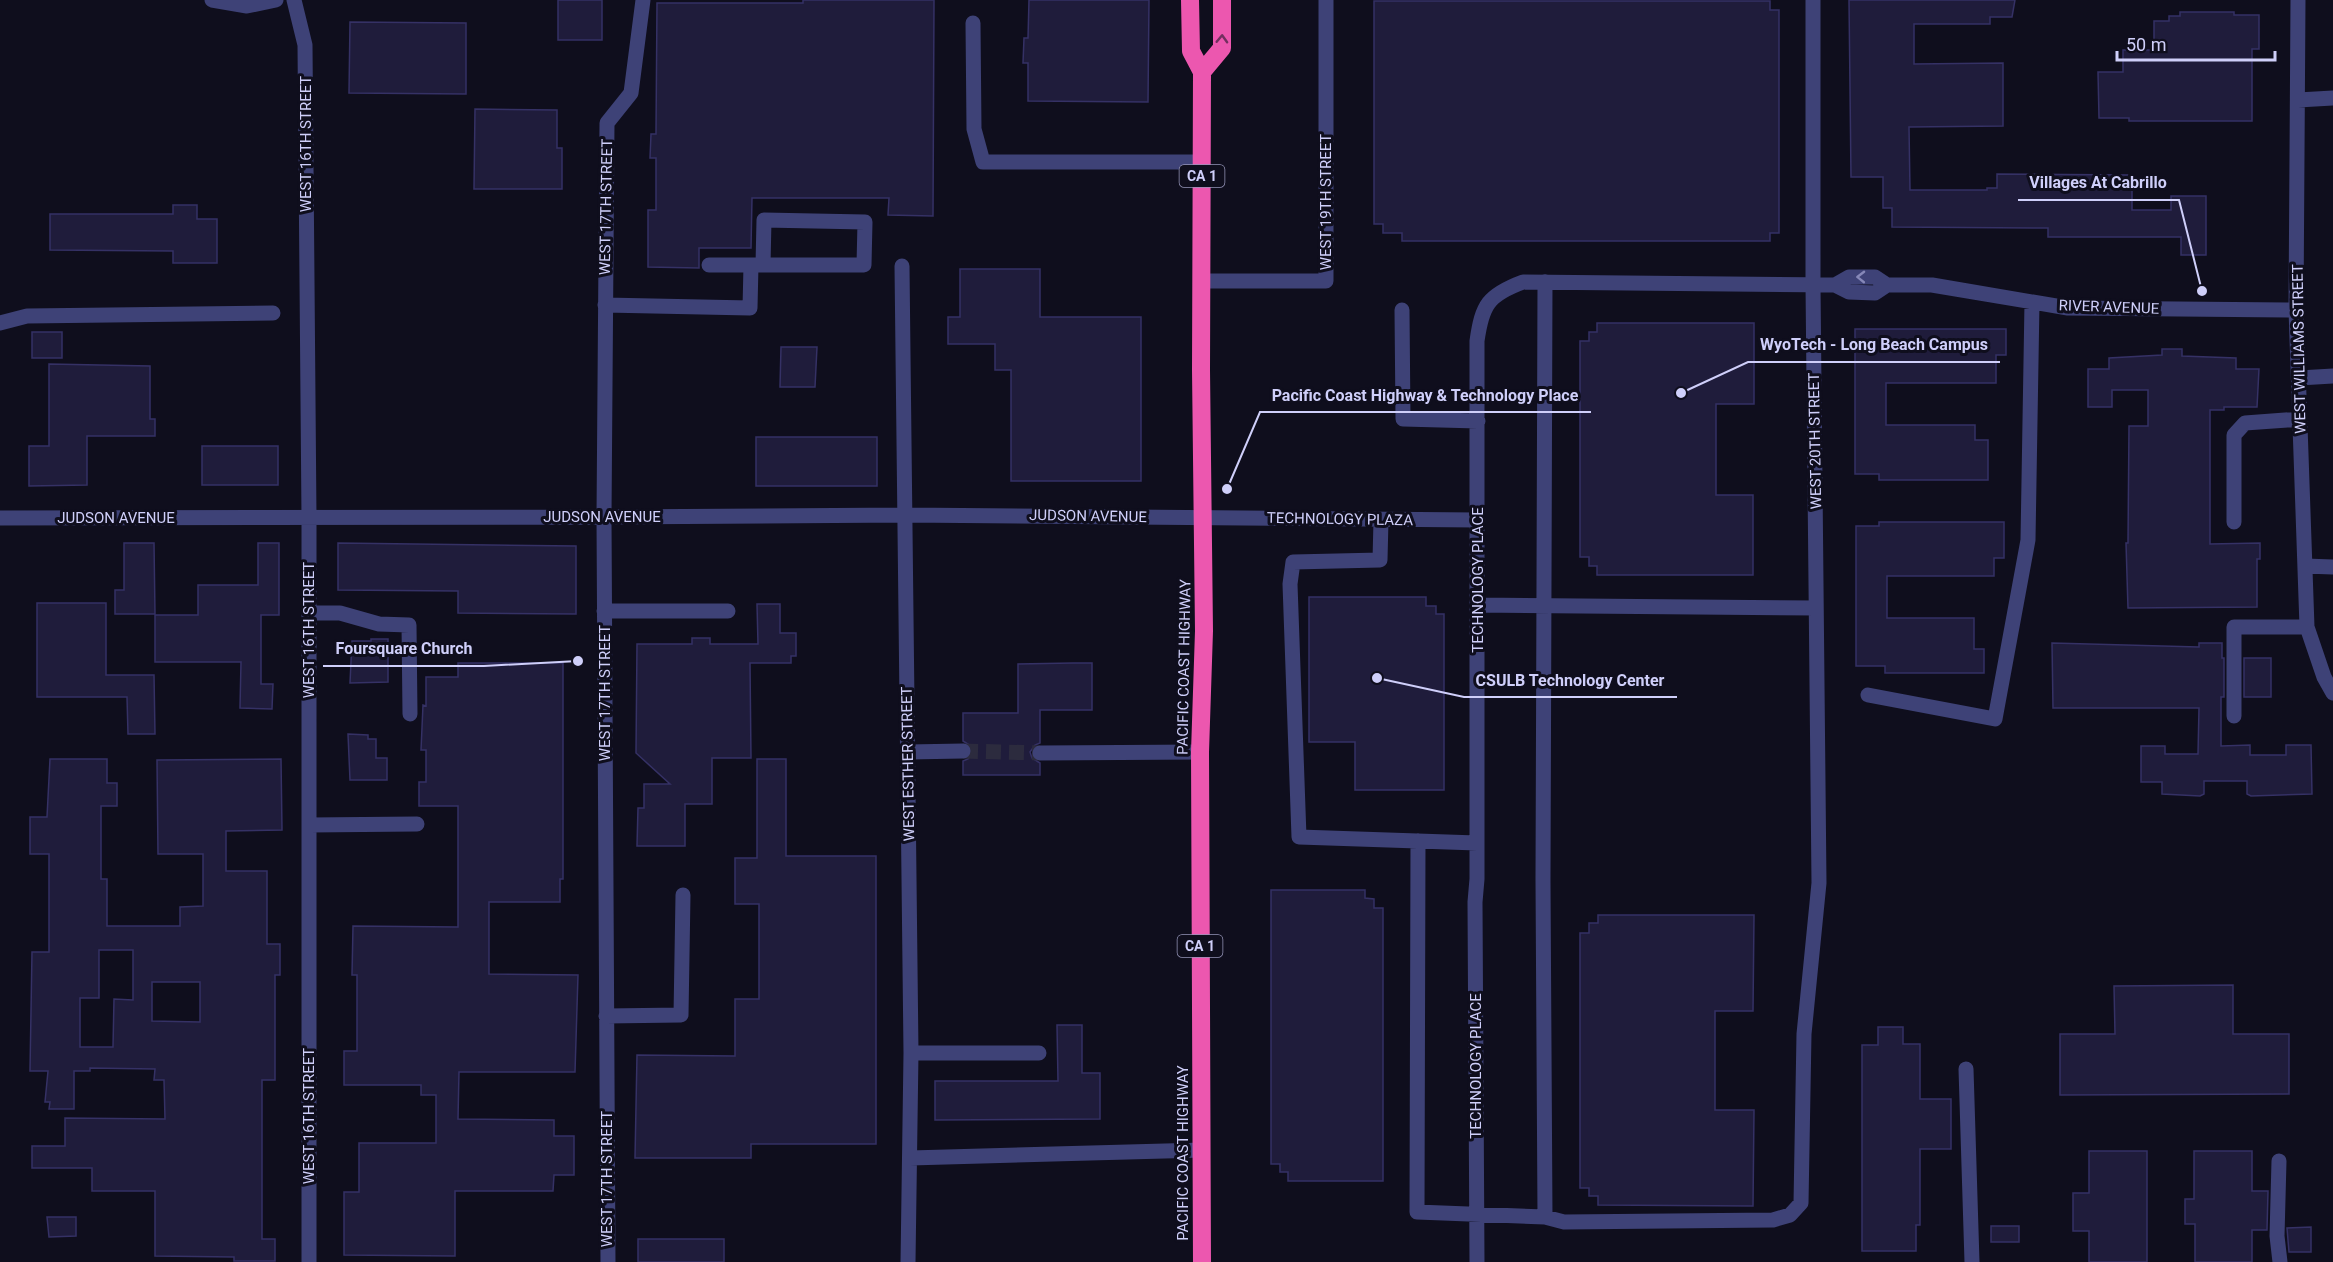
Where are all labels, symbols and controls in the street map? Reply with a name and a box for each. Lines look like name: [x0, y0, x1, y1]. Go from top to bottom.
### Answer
scale bar: [2117, 24, 2274, 62]
text: 50 m: [2126, 34, 2166, 55]
one-way arrow: [1215, 35, 1228, 44]
street label: WEST 16TH STREET: [297, 76, 315, 212]
street label: WEST 19TH STREET: [1317, 134, 1335, 270]
street label: WEST 17TH STREET: [596, 139, 616, 275]
road number: CA 1: [1180, 165, 1224, 187]
callout: Villages At Cabrillo: [2018, 166, 2179, 200]
text: Villages At Cabrillo: [2029, 173, 2167, 192]
street label: WEST WILLIAMS STREET: [2289, 264, 2309, 434]
one-way arrow: [1856, 271, 1865, 283]
street label: RIVER AVENUE: [2058, 296, 2160, 318]
callout: WyoTech - Long Beach Campus: [1748, 328, 2000, 362]
text: WyoTech - Long Beach Campus: [1760, 335, 1988, 354]
street label: WEST 20TH STREET: [1805, 373, 1825, 509]
callout: Pacific Coast Highway & Technology Place: [1260, 378, 1591, 412]
text: Pacific Coast Highway & Technology Place: [1272, 386, 1579, 405]
street label: JUDSON AVENUE: [1029, 506, 1147, 526]
street label: TECHNOLOGY PLACE: [1469, 507, 1487, 653]
street label: JUDSON AVENUE: [543, 508, 661, 526]
street label: JUDSON AVENUE: [57, 509, 175, 527]
street label: TECHNOLOGY PLAZA: [1267, 509, 1413, 529]
street label: WEST 16TH STREET: [300, 562, 318, 698]
street label: PACIFIC COAST HIGHWAY: [1173, 579, 1195, 755]
street label: WEST 17TH STREET: [596, 625, 614, 761]
callout: Foursquare Church: [323, 632, 484, 666]
text: Foursquare Church: [336, 639, 473, 658]
callout: CSULB Technology Center: [1464, 663, 1677, 697]
text: CSULB Technology Center: [1476, 671, 1665, 690]
street label: WEST ESTHER STREET: [898, 686, 918, 842]
road number: CA 1: [1178, 935, 1222, 957]
street label: TECHNOLOGY PLACE: [1467, 993, 1485, 1139]
street label: WEST 16TH STREET: [300, 1048, 318, 1184]
street label: PACIFIC COAST HIGHWAY: [1174, 1065, 1192, 1241]
street label: WEST 17TH STREET: [598, 1111, 616, 1247]

